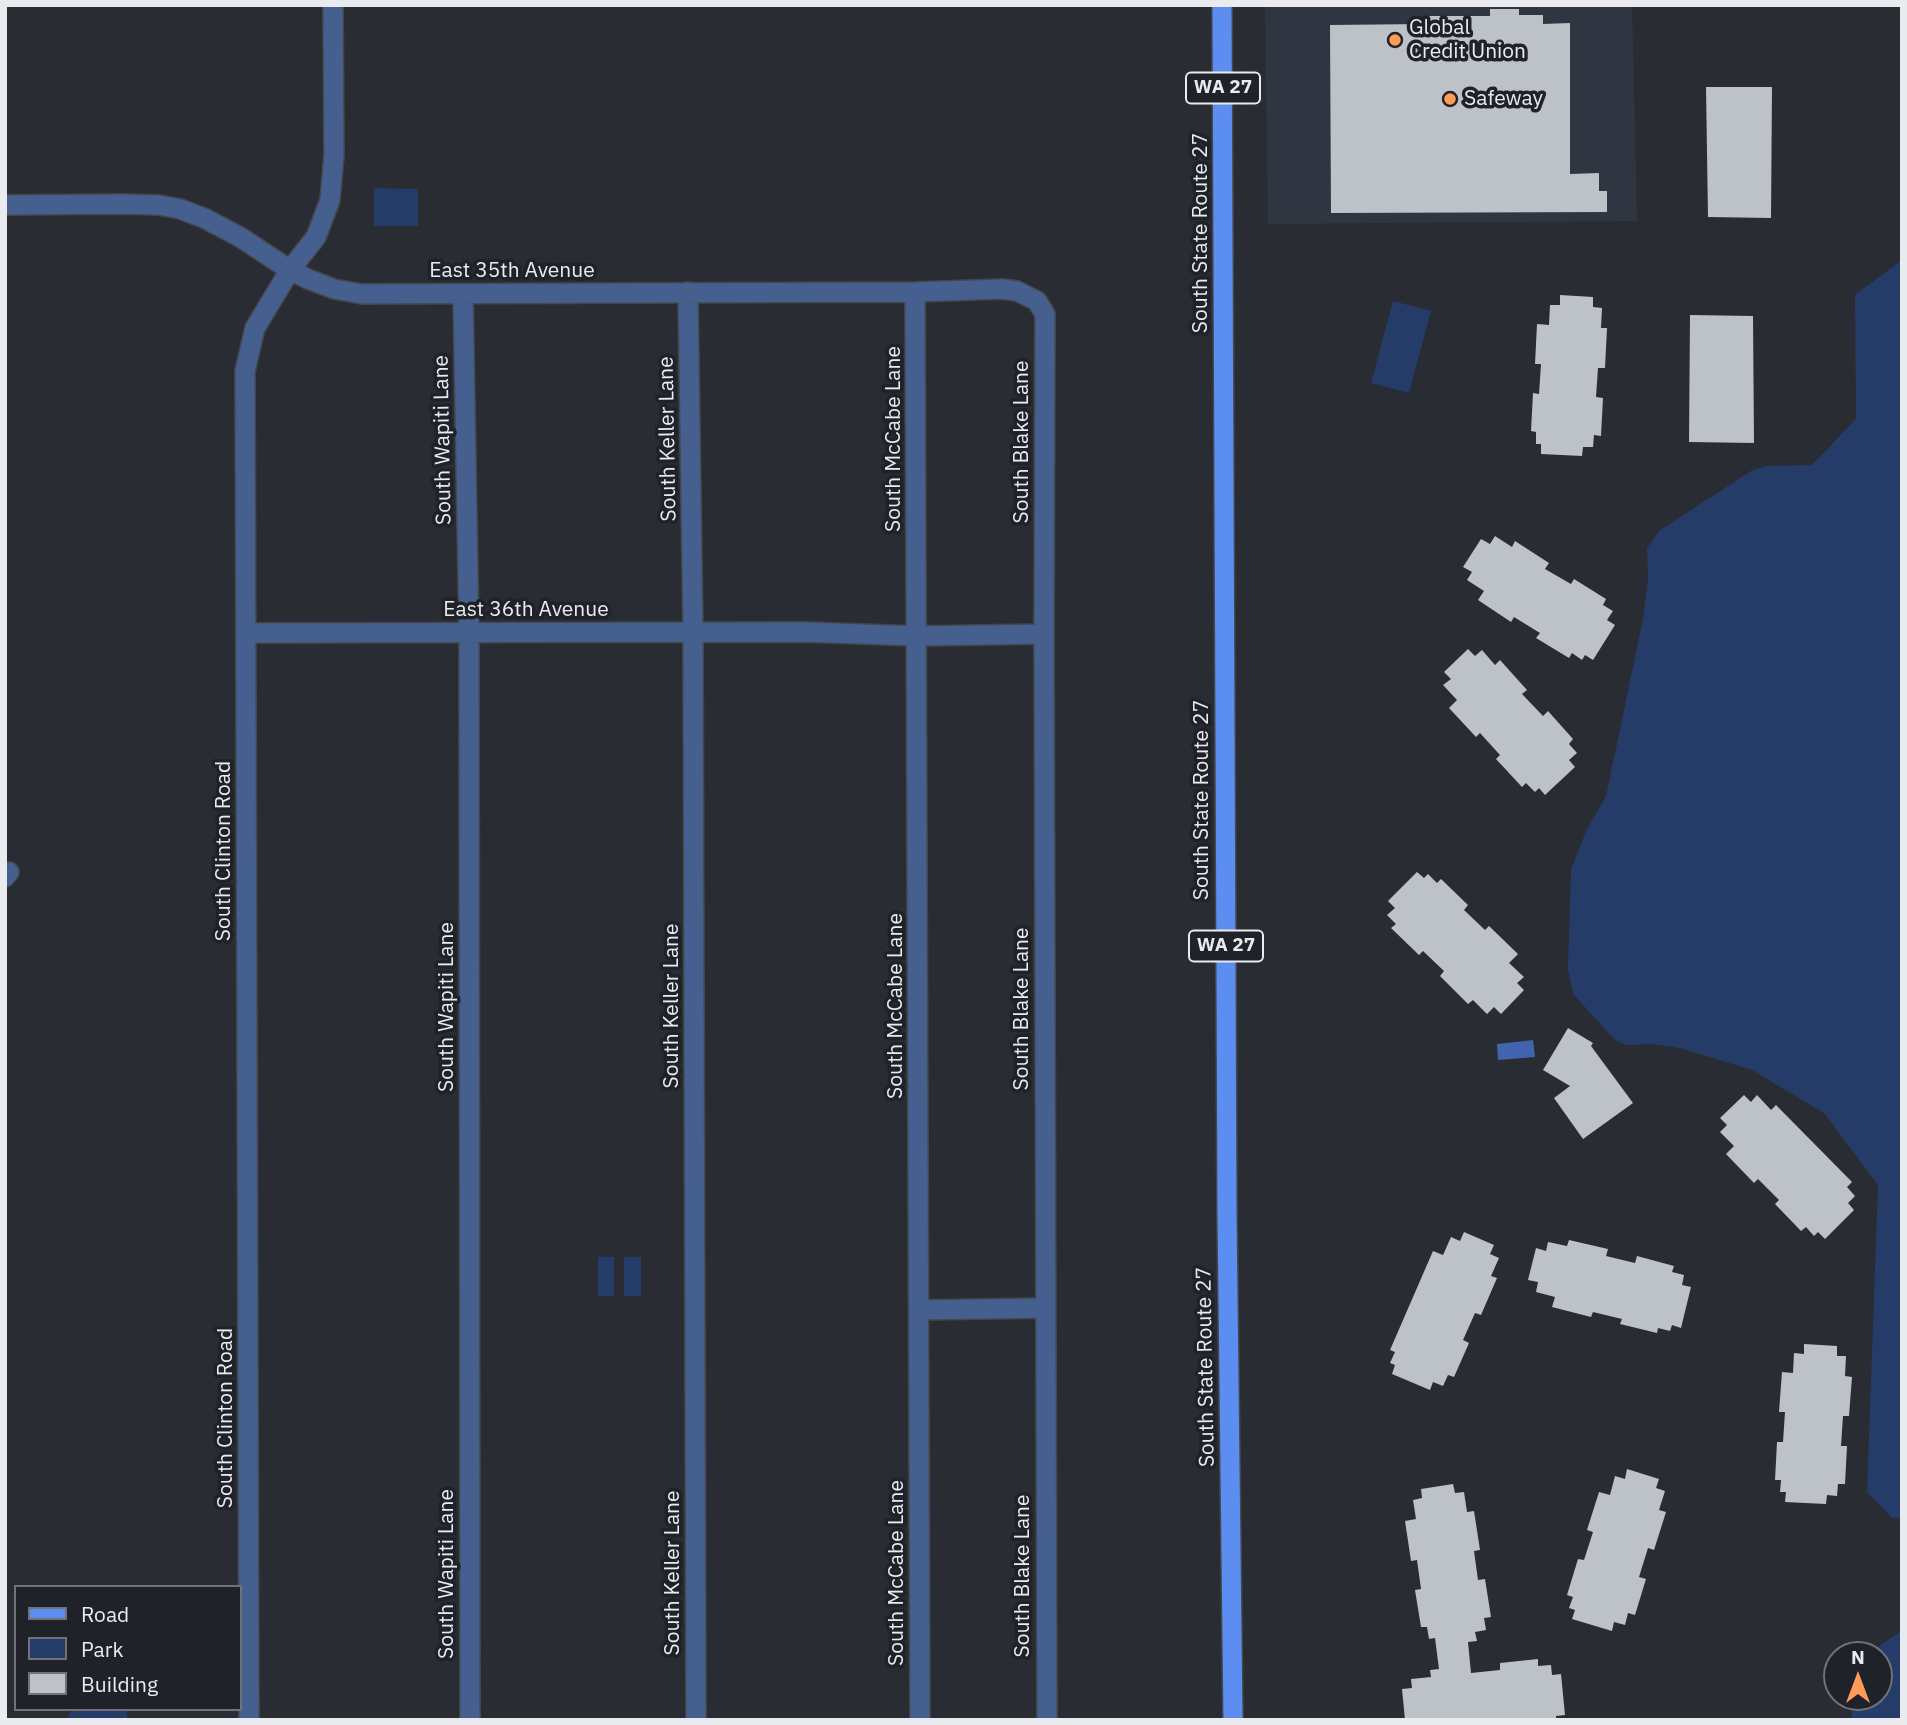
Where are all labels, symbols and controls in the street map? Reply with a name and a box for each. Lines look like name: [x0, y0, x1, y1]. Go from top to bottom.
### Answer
place label: Global Credit Union: [1409, 15, 1526, 65]
marker: Global Credit Union: [1387, 32, 1403, 48]
road number: WA 27: [1186, 72, 1260, 104]
place label: Safeway: [1464, 86, 1543, 112]
marker: Safeway: [1442, 91, 1458, 107]
street label: South State Route 27: [1188, 133, 1214, 333]
street label: East 35th Avenue: [429, 258, 595, 284]
street label: South McCabe Lane: [881, 346, 907, 532]
street label: South Wapiti Lane: [429, 355, 457, 525]
street label: South Keller Lane: [654, 356, 682, 522]
street label: South Blake Lane: [1009, 360, 1035, 524]
street label: East 36th Avenue: [443, 597, 609, 623]
street label: South State Route 27: [1189, 700, 1215, 900]
street label: South Clinton Road: [211, 761, 237, 941]
street label: South McCabe Lane: [883, 913, 909, 1099]
street label: South Wapiti Lane: [434, 922, 460, 1092]
street label: South Keller Lane: [659, 923, 685, 1089]
street label: South Blake Lane: [1009, 927, 1035, 1091]
road number: WA 27: [1189, 930, 1263, 962]
street label: South State Route 27: [1192, 1267, 1220, 1467]
street label: South Clinton Road: [213, 1328, 239, 1508]
street label: South McCabe Lane: [884, 1480, 910, 1666]
street label: South Wapiti Lane: [434, 1489, 460, 1659]
street label: South Keller Lane: [660, 1490, 686, 1656]
street label: South Blake Lane: [1010, 1494, 1036, 1658]
legend: [14, 1585, 242, 1711]
text: Road: [81, 1600, 129, 1628]
text: Park: [81, 1635, 124, 1663]
north arrow: [1823, 1641, 1893, 1711]
text: N: [1851, 1645, 1865, 1669]
text: Building: [81, 1670, 158, 1698]

